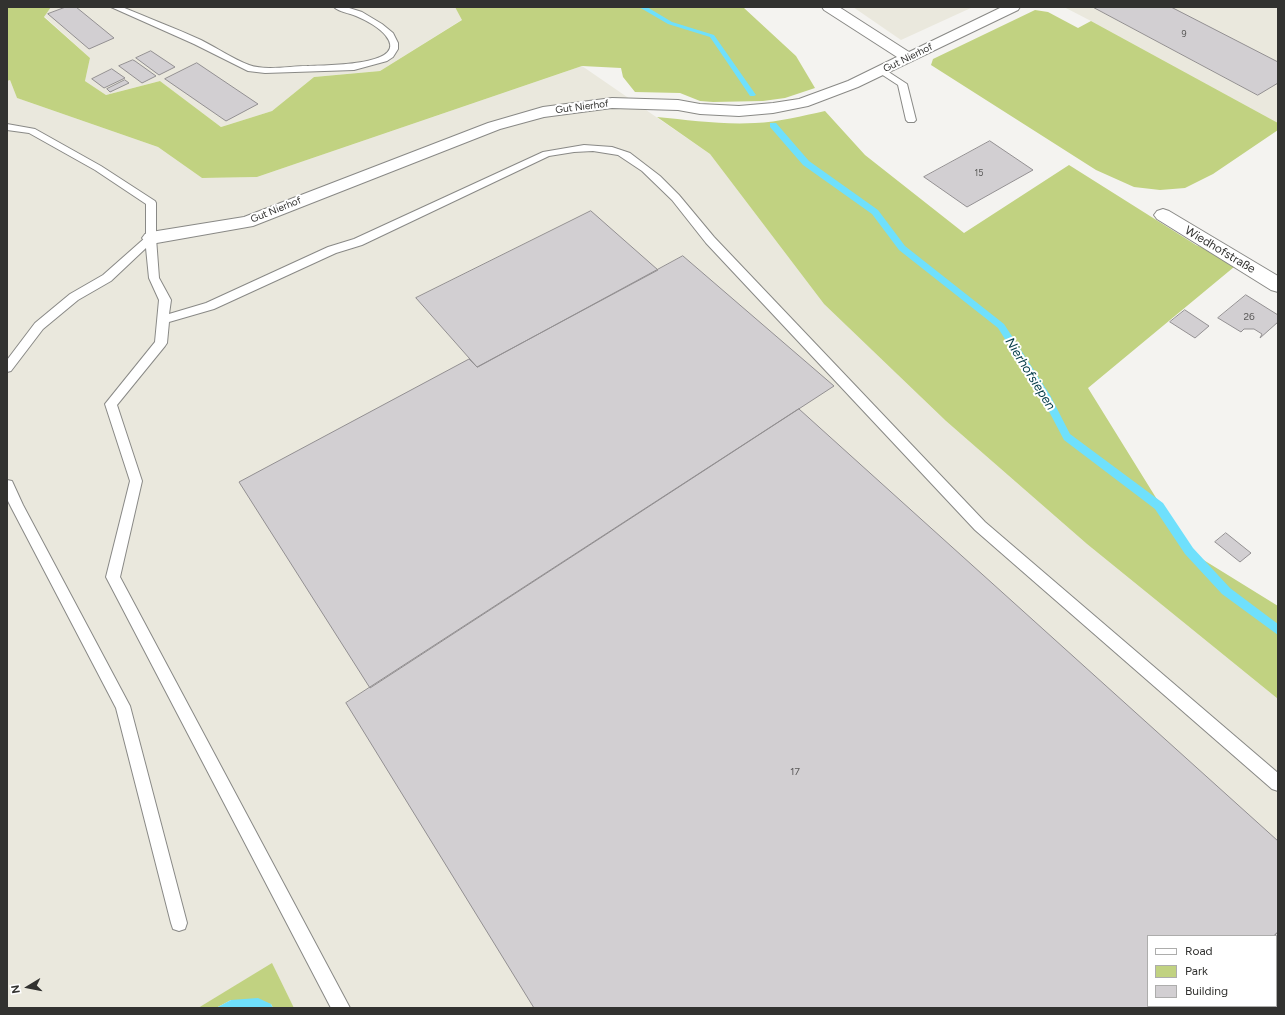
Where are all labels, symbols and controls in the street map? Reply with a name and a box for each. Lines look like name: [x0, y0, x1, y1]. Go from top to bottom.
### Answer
house number: 9: [1181, 29, 1187, 39]
street label: Gut Nierhof: [881, 41, 935, 75]
street label: Gut Nierhof: [555, 98, 609, 116]
house number: 15: [975, 168, 983, 178]
street label: Gut Nierhof: [249, 194, 303, 226]
street label: Wiedhofstraße: [1182, 223, 1258, 277]
house number: 26: [1243, 311, 1255, 323]
water label: Nierhofsiepen: [1002, 335, 1058, 413]
house number: 17: [790, 766, 800, 778]
legend: [1147, 935, 1277, 1007]
text: Road: [1185, 944, 1213, 958]
text: Park: [1185, 964, 1208, 978]
north arrow: [8, 967, 48, 1007]
text: N: [9, 984, 23, 995]
text: Building: [1185, 984, 1228, 998]

